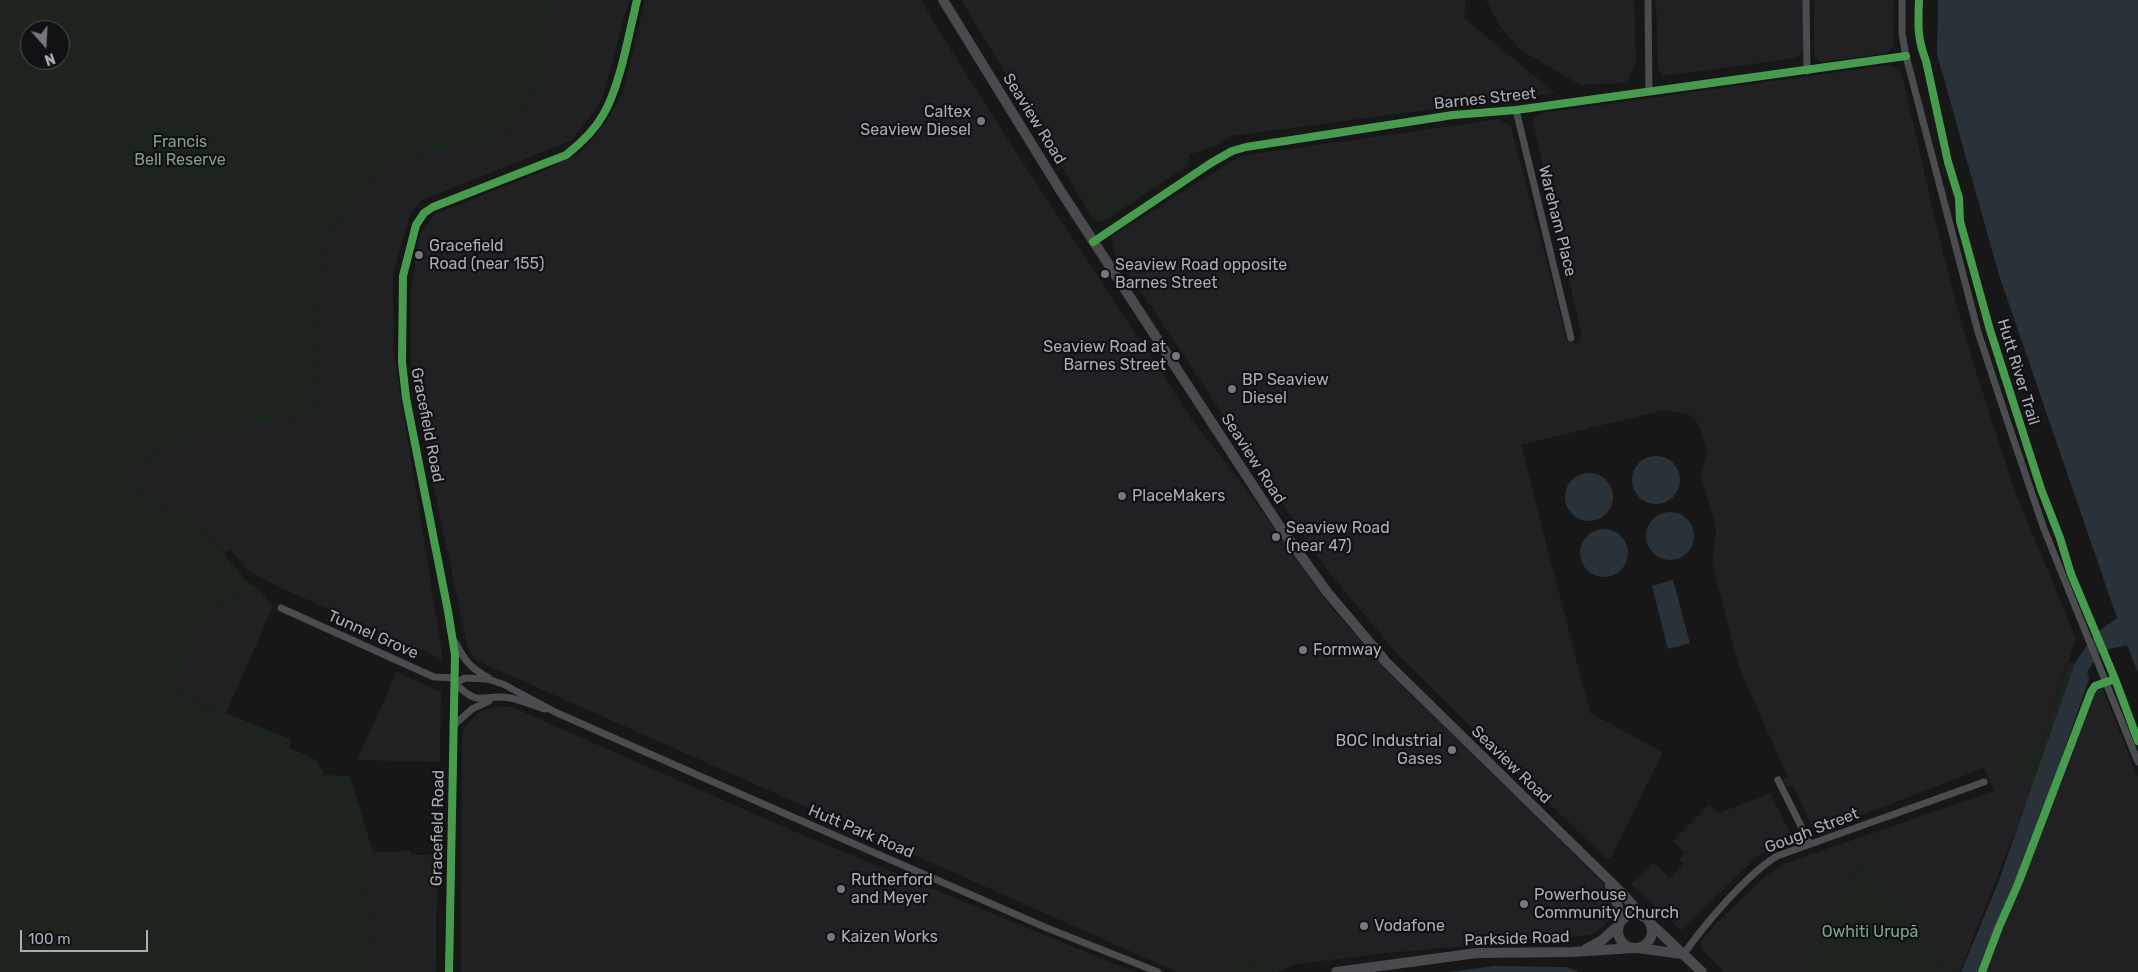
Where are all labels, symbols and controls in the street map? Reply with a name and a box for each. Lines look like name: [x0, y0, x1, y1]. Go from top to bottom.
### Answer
north arrow: [20, 20, 70, 70]
text: N: [42, 49, 57, 68]
street label: Seaview Road: [998, 70, 1070, 168]
street label: Barnes Street: [1433, 84, 1537, 114]
place label: Caltex Seaview Diesel: [860, 102, 971, 140]
marker: Caltex Seaview Diesel: [975, 115, 987, 127]
park label: Francis Bell Reserve: [134, 132, 226, 170]
street label: Wareham Place: [1534, 164, 1580, 278]
place label: Gracefield Road (near 155): [429, 236, 544, 274]
marker: Gracefield Road (near 155): [413, 249, 425, 261]
place label: Seaview Road opposite Barnes Street: [1115, 255, 1287, 293]
marker: Seaview Road opposite Barnes Street: [1099, 268, 1111, 280]
street label: Hutt River Trail: [1993, 317, 2043, 427]
place label: Seaview Road at Barnes Street: [1043, 337, 1166, 375]
marker: Seaview Road at Barnes Street: [1170, 350, 1182, 362]
street label: Gracefield Road: [406, 366, 448, 484]
place label: BP Seaview Diesel: [1242, 370, 1329, 408]
marker: BP Seaview Diesel: [1226, 383, 1238, 395]
street label: Seaview Road: [1217, 410, 1289, 508]
place label: PlaceMakers: [1132, 486, 1225, 506]
marker: PlaceMakers: [1116, 490, 1128, 502]
place label: Seaview Road (near 47): [1286, 518, 1390, 556]
marker: Seaview Road (near 47): [1270, 531, 1282, 543]
street label: Tunnel Grove: [325, 607, 421, 663]
place label: Formway: [1313, 640, 1382, 660]
marker: Formway: [1297, 644, 1309, 656]
street label: Seaview Road: [1467, 722, 1555, 808]
place label: BOC Industrial Gases: [1336, 731, 1442, 769]
marker: BOC Industrial Gases: [1446, 744, 1458, 756]
street label: Gracefield Road: [427, 770, 449, 886]
street label: Hutt Park Road: [805, 801, 917, 863]
street label: Gough Street: [1762, 804, 1862, 858]
place label: Rutherford and Meyer: [851, 870, 933, 908]
marker: Rutherford and Meyer: [835, 883, 847, 895]
place label: Powerhouse Community Church: [1534, 885, 1679, 923]
marker: Powerhouse Community Church: [1518, 898, 1530, 910]
place label: Vodafone: [1374, 916, 1445, 936]
scale bar: [22, 920, 150, 952]
marker: Vodafone: [1358, 920, 1370, 932]
park label: Owhiti Urupā: [1822, 922, 1918, 942]
place label: Kaizen Works: [841, 927, 938, 947]
street label: Parkside Road: [1464, 928, 1570, 950]
text: 100 m: [28, 930, 70, 948]
marker: Kaizen Works: [825, 931, 837, 943]

